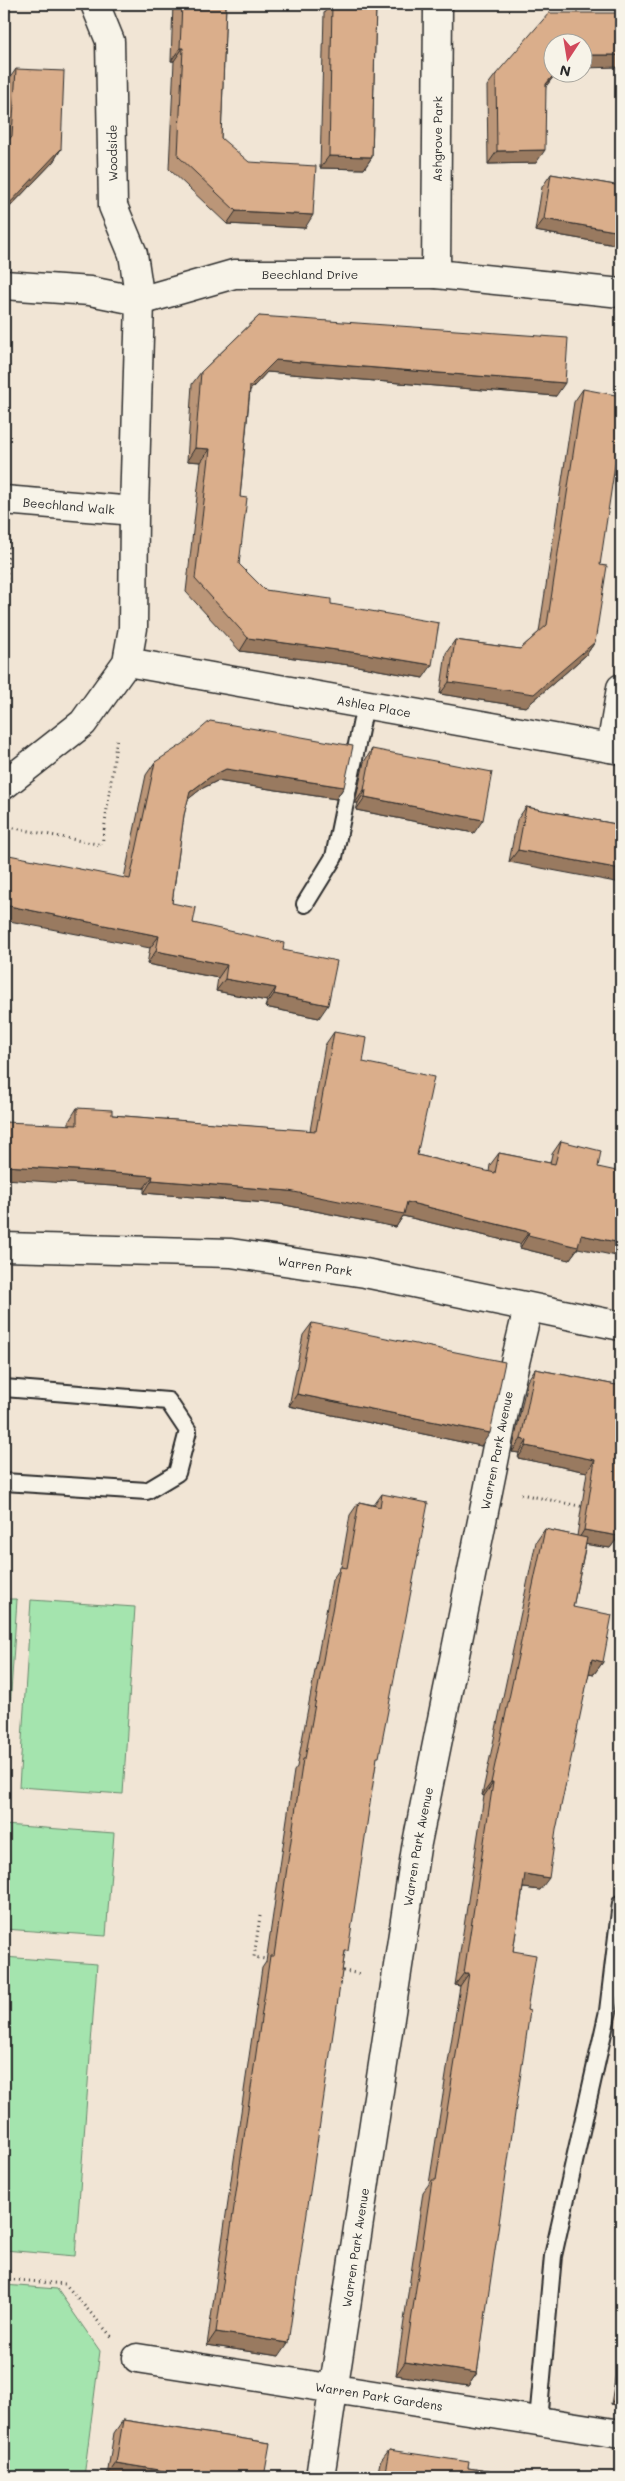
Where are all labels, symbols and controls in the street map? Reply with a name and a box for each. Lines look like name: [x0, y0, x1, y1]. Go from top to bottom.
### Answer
north arrow: [542, 32, 592, 82]
text: N: [558, 61, 572, 82]
street label: Ashgrove Park: [429, 96, 445, 182]
street label: Woodside: [104, 124, 120, 182]
street label: Beechland Drive: [262, 266, 358, 282]
street label: Beechland Walk: [22, 494, 115, 517]
street label: Ashlea Place: [336, 692, 412, 720]
street label: Warren Park: [277, 1252, 353, 1279]
street label: Warren Park Avenue: [476, 1390, 516, 1511]
street label: Warren Park Avenue: [399, 1786, 436, 1907]
street label: Warren Park Avenue: [338, 2187, 372, 2309]
street label: Warren Park Gardens: [314, 2378, 444, 2414]

